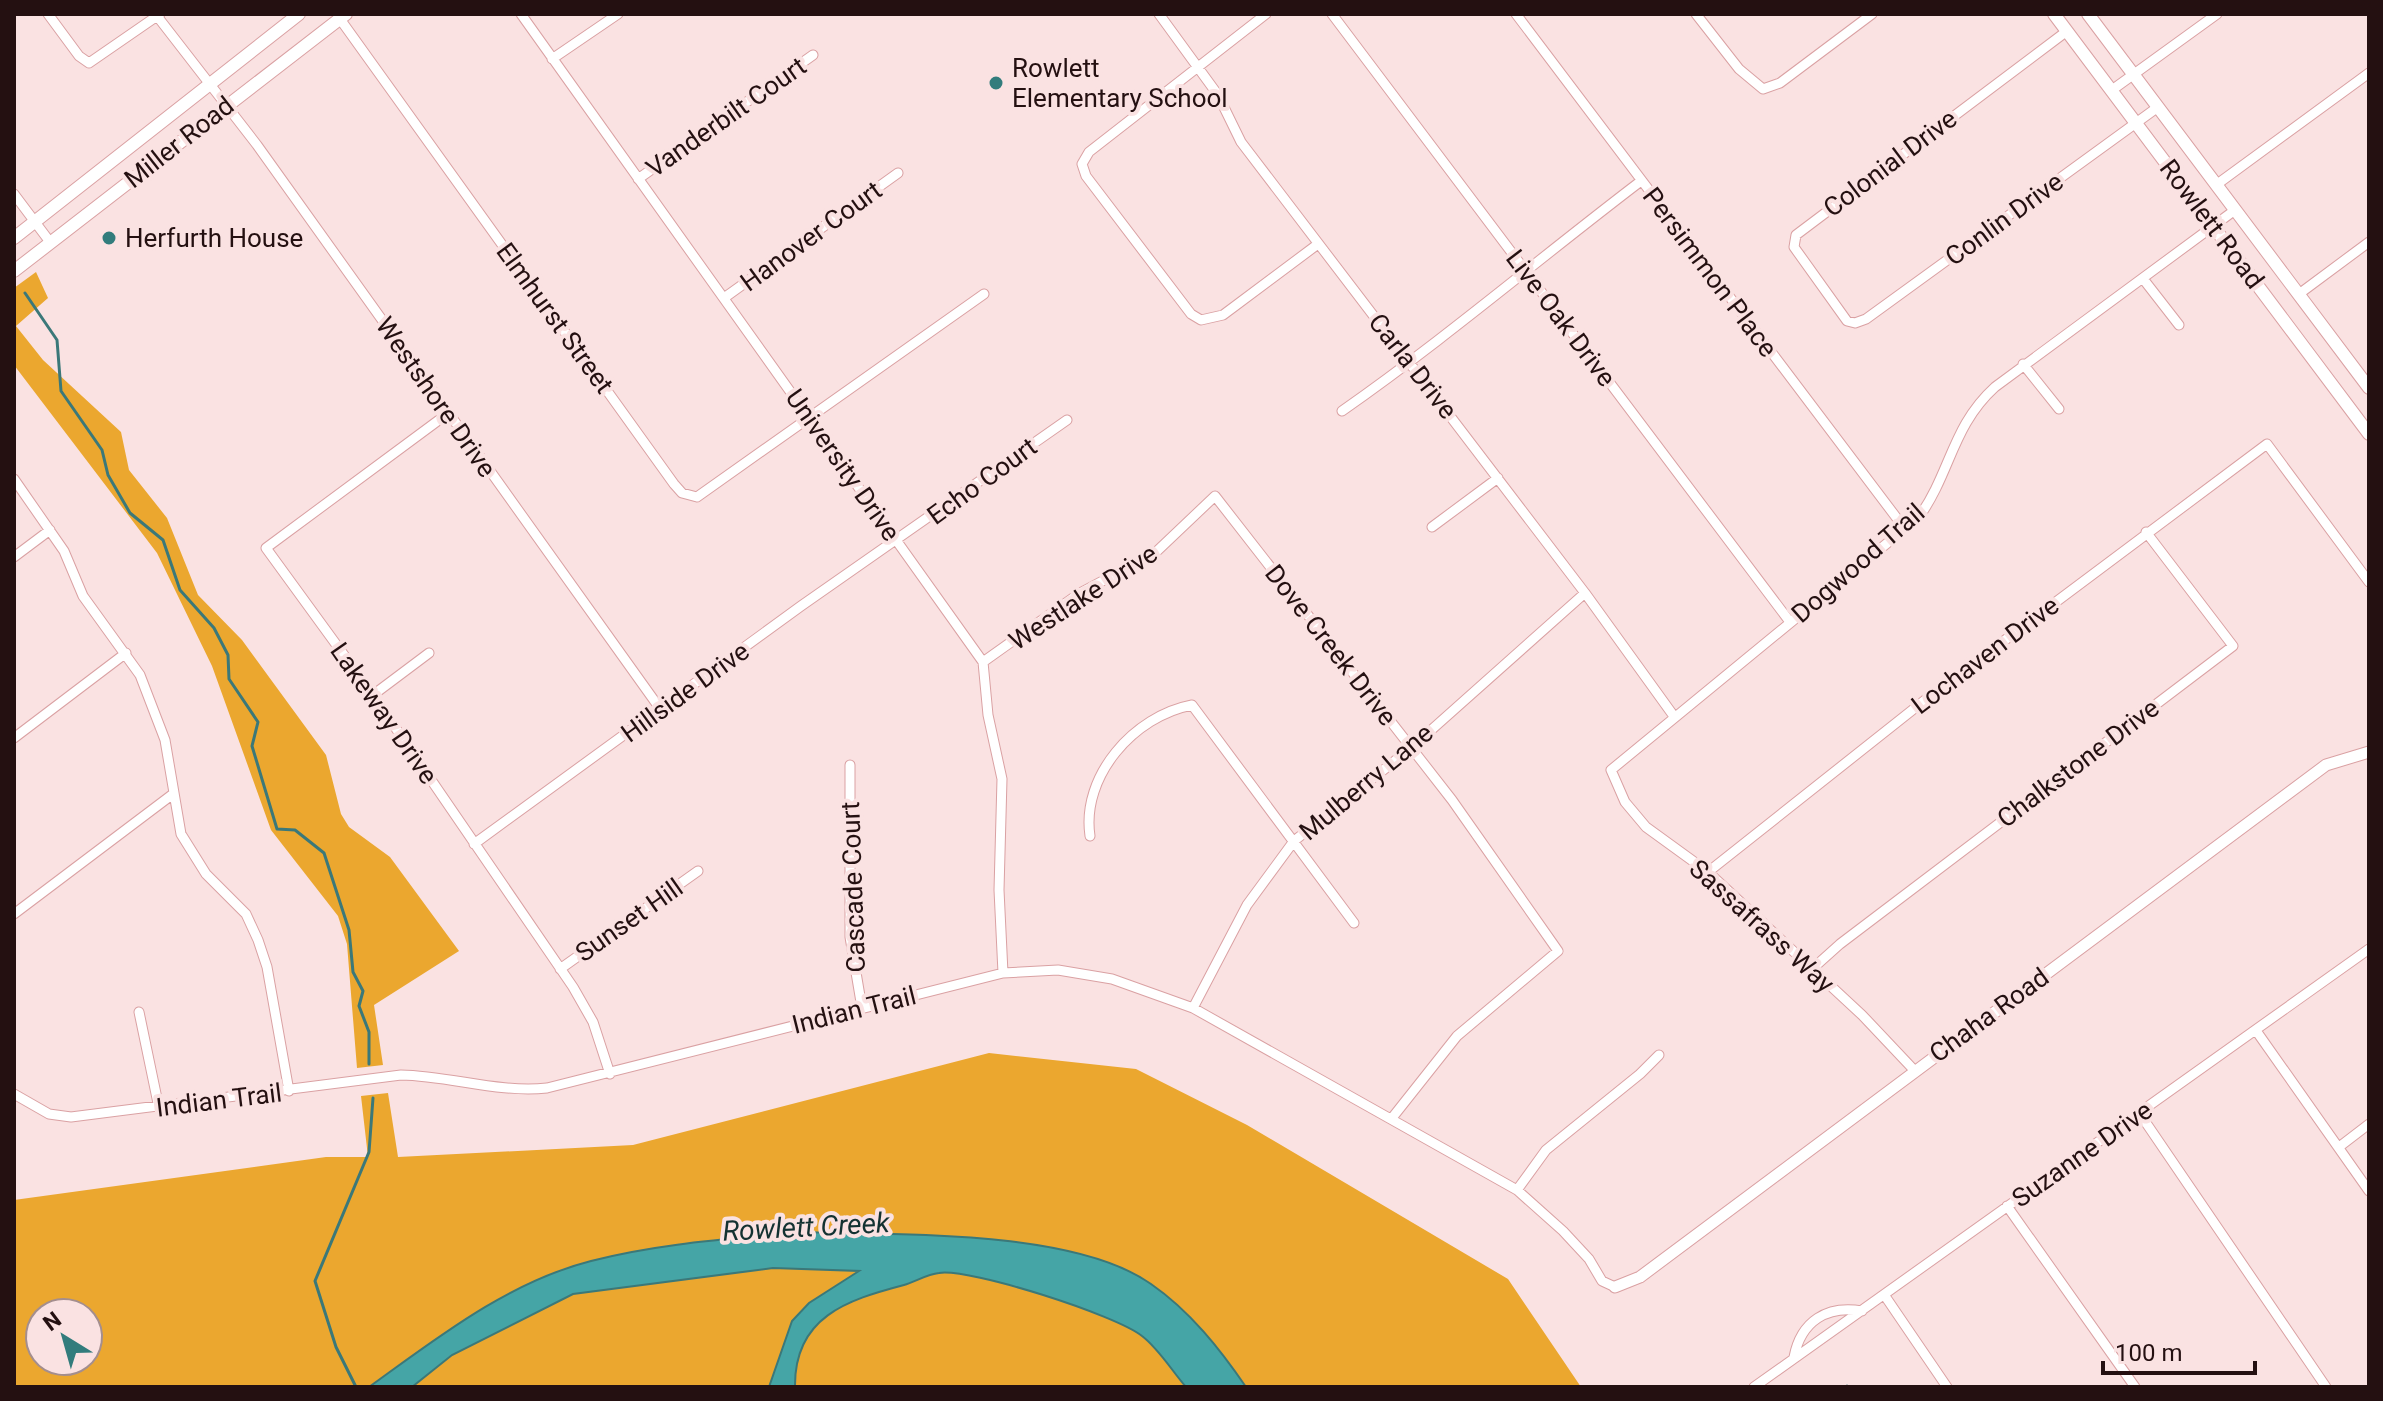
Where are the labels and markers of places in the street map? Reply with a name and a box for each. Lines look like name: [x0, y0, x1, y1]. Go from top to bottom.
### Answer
place label: Rowlett Elementary School: [1012, 53, 1228, 113]
marker: Rowlett Elementary School: [987, 74, 1005, 92]
place label: Herfurth House: [125, 223, 303, 253]
marker: Herfurth House: [100, 229, 118, 247]

